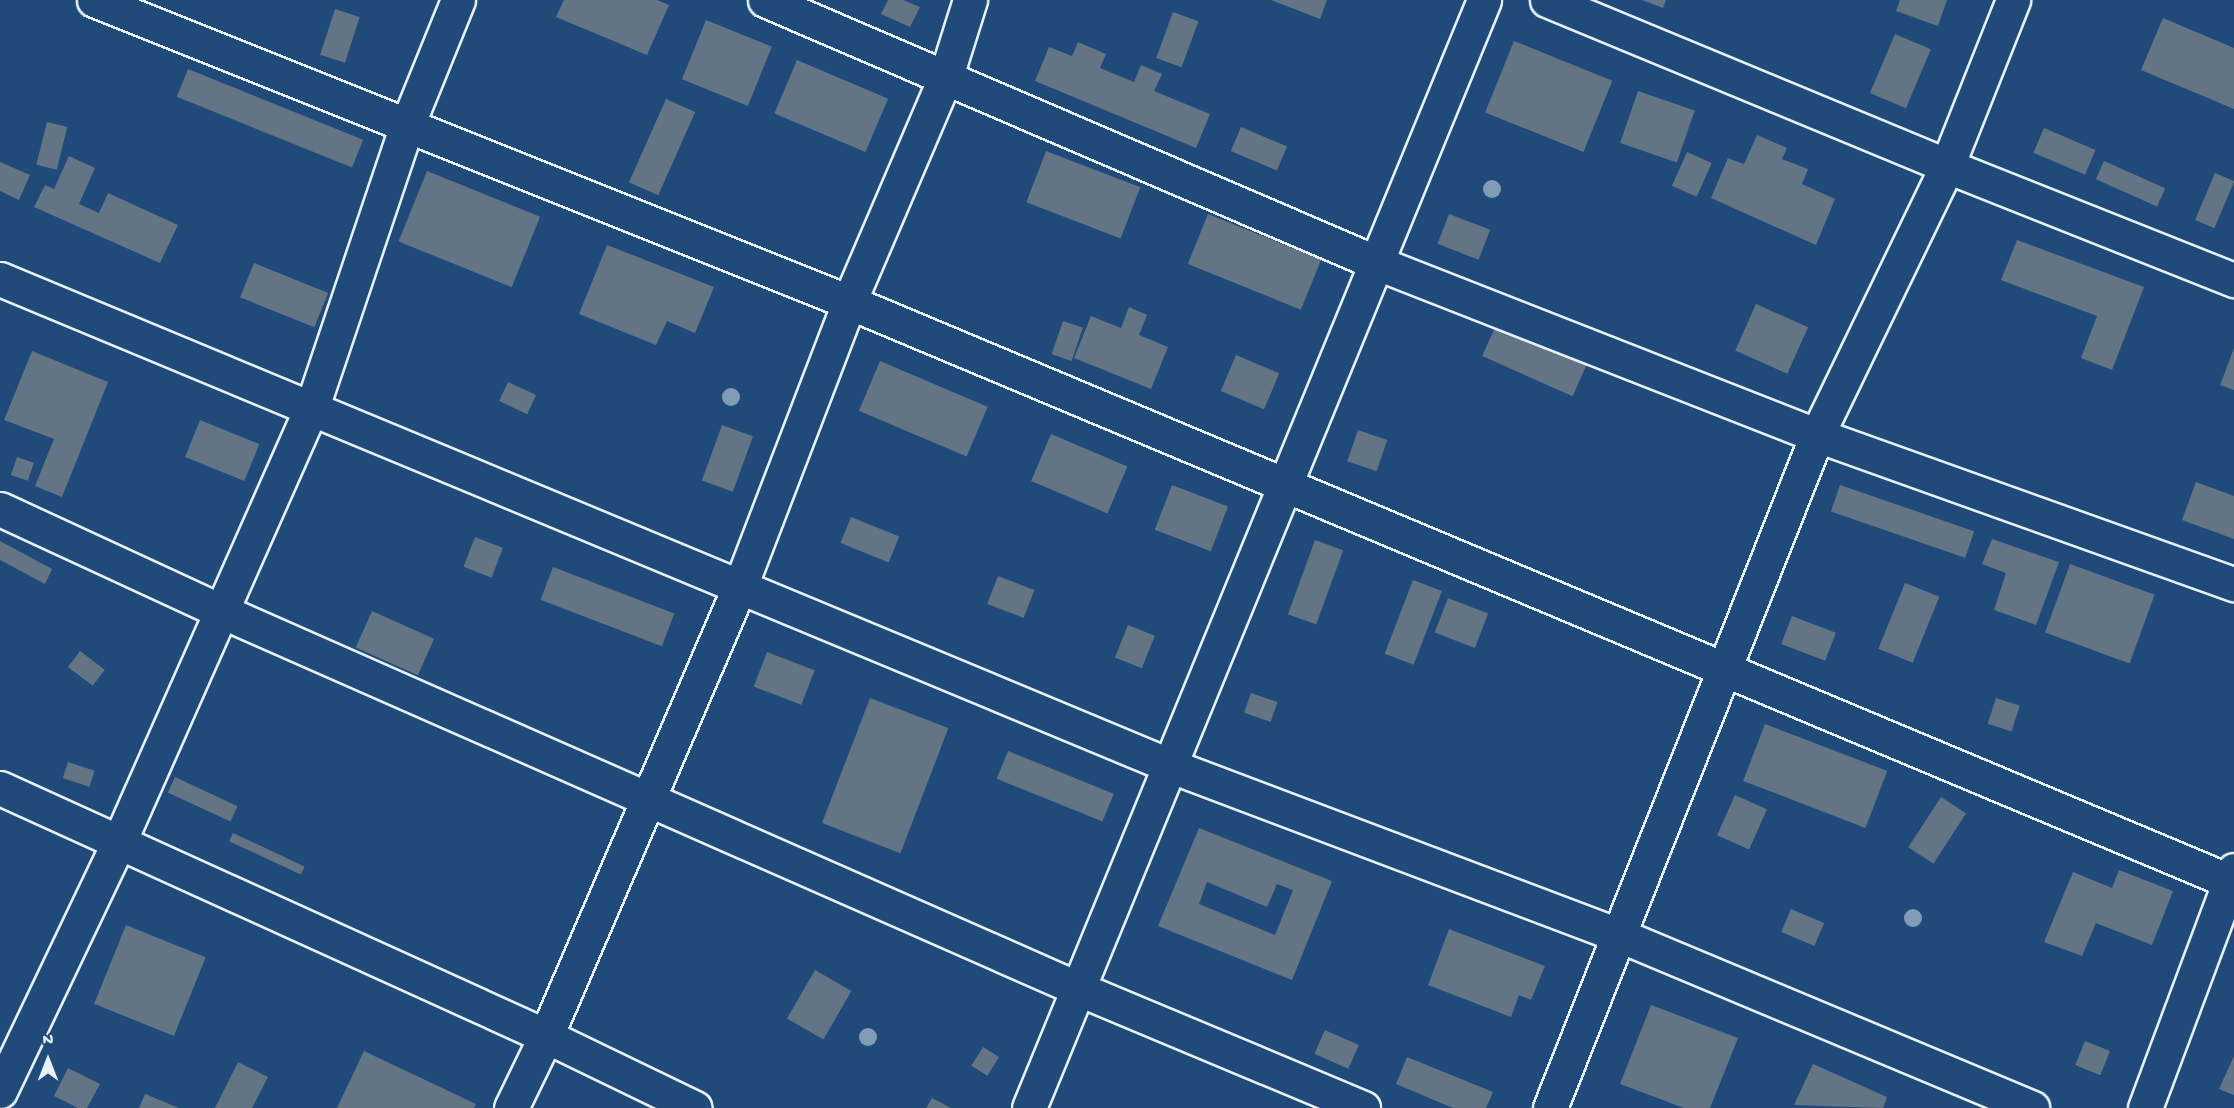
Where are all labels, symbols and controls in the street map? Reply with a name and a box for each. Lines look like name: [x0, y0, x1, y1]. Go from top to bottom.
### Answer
north arrow: [18, 1030, 78, 1090]
text: N: [43, 1032, 53, 1051]

